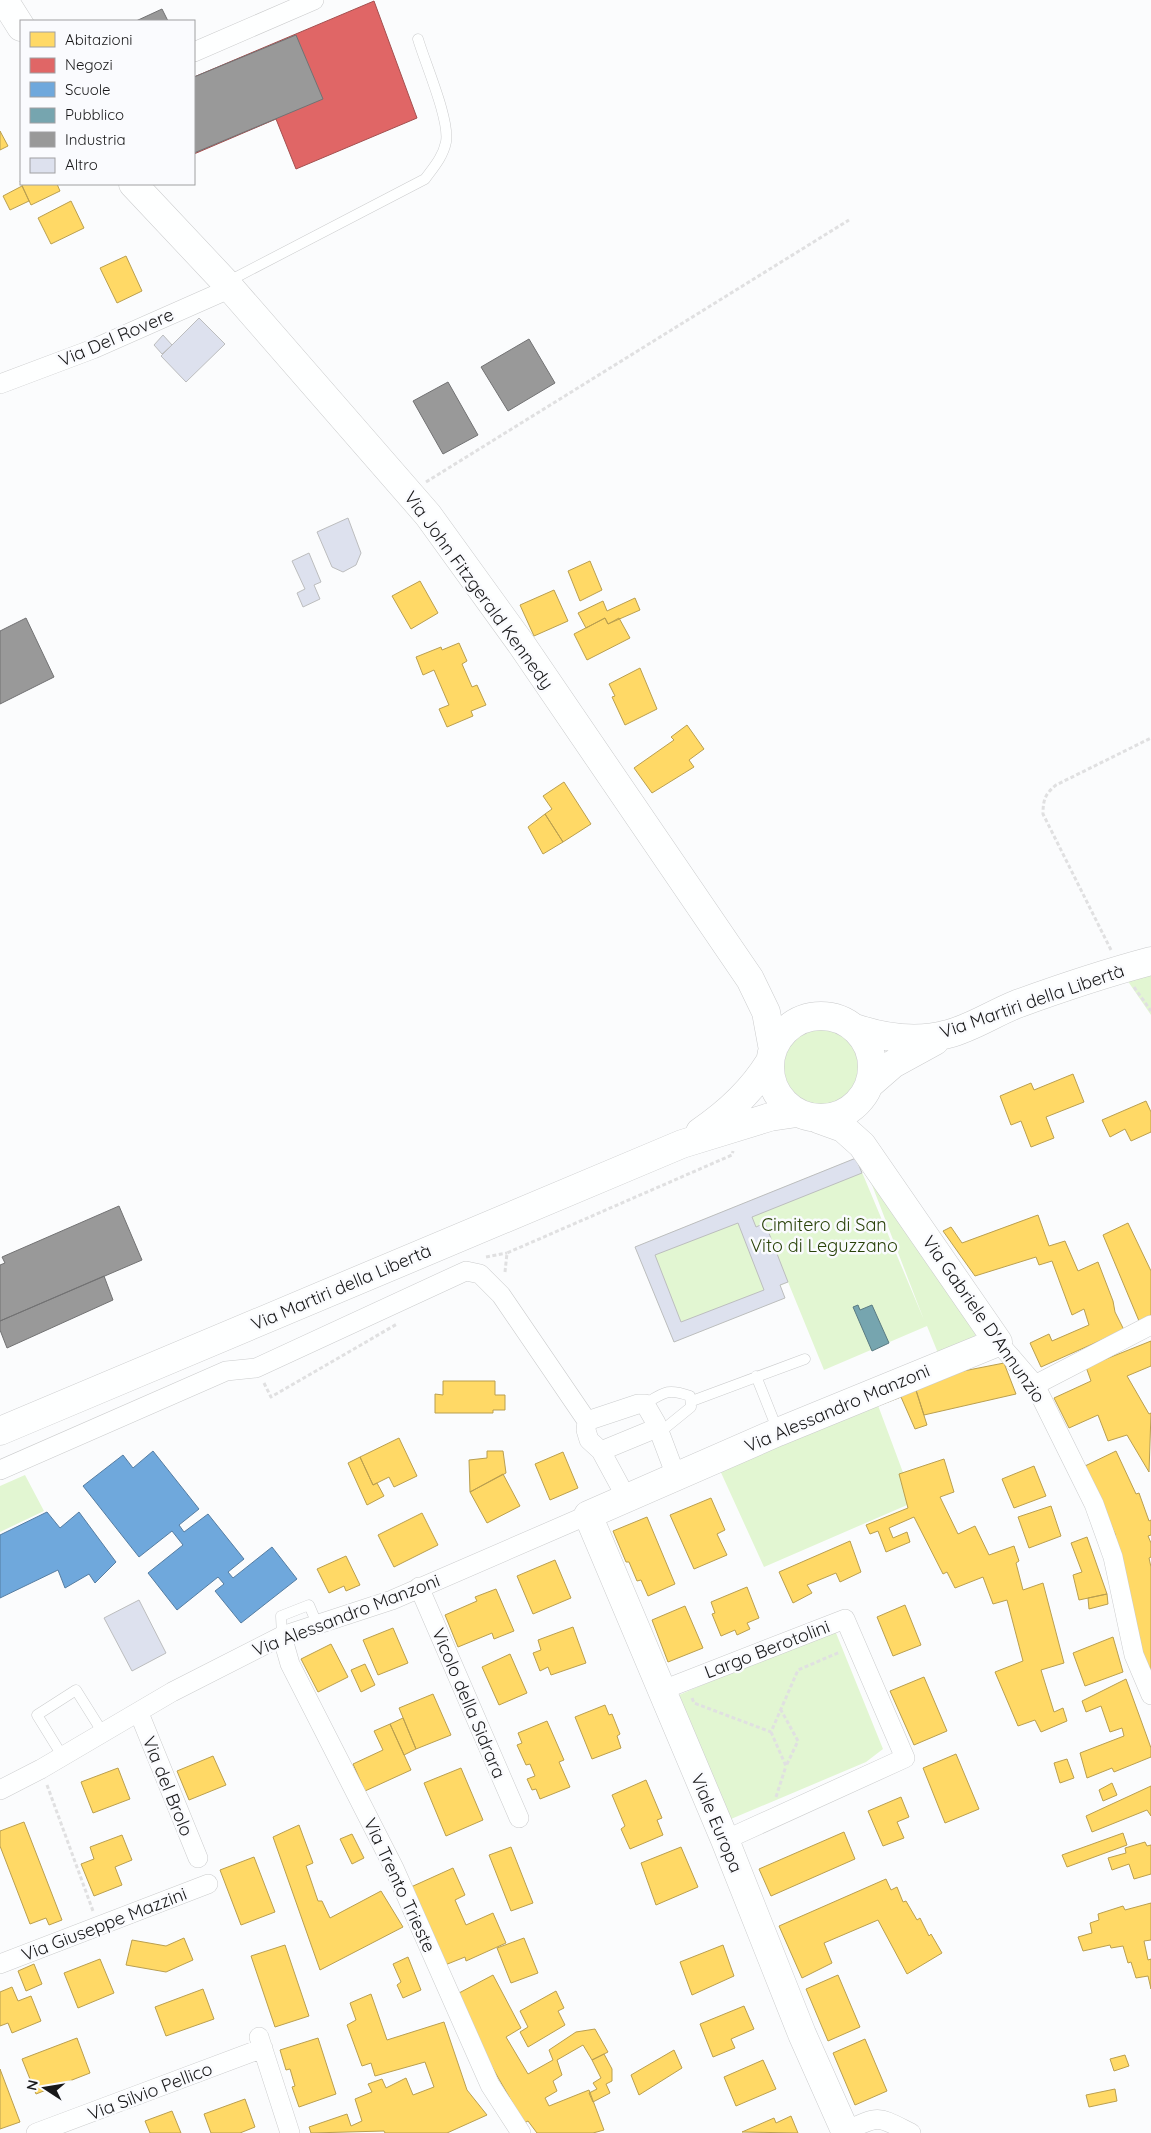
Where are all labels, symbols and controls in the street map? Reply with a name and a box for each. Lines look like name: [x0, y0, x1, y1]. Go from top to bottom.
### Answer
legend: [20, 20, 195, 185]
text: Abitazioni: [65, 30, 133, 49]
text: Negozi: [65, 55, 113, 74]
text: Scuole: [65, 80, 111, 99]
text: Pubblico: [65, 105, 124, 124]
text: Industria: [65, 130, 125, 149]
text: Altro: [65, 155, 98, 174]
street label: Via Del Rovere: [55, 302, 177, 372]
street label: Via John Fitzgerald Kennedy: [399, 486, 559, 694]
street label: Via Martiri della Libertà: [937, 959, 1127, 1043]
park label: Cimitero di San Vito di Leguzzano: [750, 1213, 898, 1257]
street label: Via Gabriele D'Annunzio: [917, 1231, 1051, 1407]
street label: Via Martiri della Libertà: [247, 1239, 435, 1335]
street label: Via Alessandro Manzoni: [741, 1359, 933, 1457]
street label: Via Alessandro Manzoni: [249, 1569, 443, 1661]
street label: Largo Berotolini: [701, 1615, 833, 1683]
street label: Vicolo della Sidrara: [427, 1624, 511, 1782]
street label: Via del Brolo: [138, 1733, 198, 1839]
street label: Viale Europa: [686, 1770, 748, 1876]
street label: Via Trento Trieste: [359, 1814, 441, 1956]
street label: Via Giuseppe Mazzini: [18, 1882, 190, 1966]
street label: Via Silvio Pellico: [84, 2057, 216, 2125]
north arrow: [20, 2063, 70, 2113]
text: N: [22, 2078, 42, 2092]

